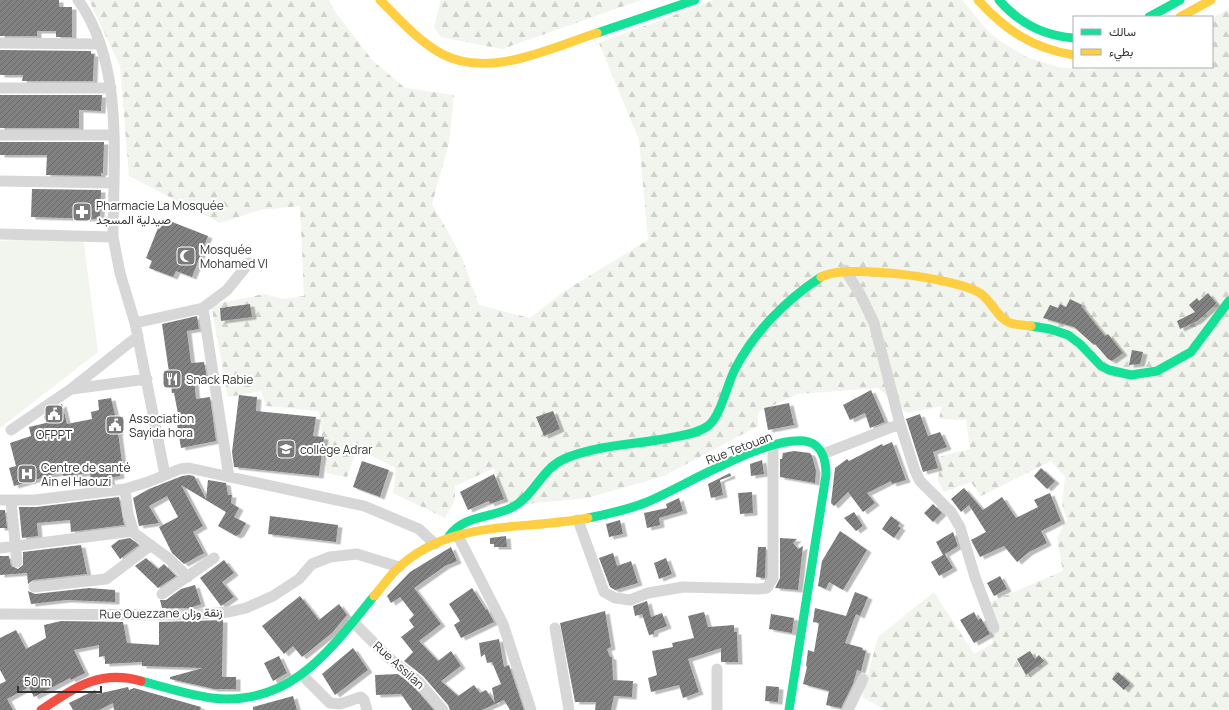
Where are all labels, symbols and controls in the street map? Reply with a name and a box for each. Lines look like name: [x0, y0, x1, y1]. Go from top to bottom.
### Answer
legend: [1073, 16, 1213, 68]
text: سالك: [1109, 23, 1136, 40]
text: بطيء: [1109, 43, 1133, 62]
place label: Pharmacie La Mosquée صيدلية المسجد: [96, 197, 224, 228]
pharmacy icon: Pharmacie La Mosquée صيدلية المسجد: [71, 201, 93, 223]
place label: Mosquée Mohamed VI: [200, 241, 268, 272]
mosque icon: Mosquée Mohamed VI: [175, 245, 197, 267]
restaurant icon: Snack Rabie: [161, 368, 183, 390]
place label: Snack Rabie: [186, 371, 253, 388]
public building icon: OFPPT: [43, 403, 65, 425]
place label: Association Sayida hora: [129, 410, 194, 441]
public building icon: Association Sayida hora: [104, 414, 126, 436]
place label: OFPPT: [36, 426, 73, 443]
street label: Rue Tetouan: [703, 428, 775, 468]
school or university icon: collège Adrar: [275, 438, 297, 460]
place label: collège Adrar: [300, 441, 373, 458]
place label: Centre de santé Ain el Haouzi: [41, 459, 130, 490]
hospital icon: Centre de santé Ain el Haouzi: [16, 463, 38, 485]
street label: Rue Ouezzane زنقة وزان: [99, 603, 223, 623]
street label: Rue Assilan: [370, 637, 428, 693]
scale bar: [18, 668, 101, 694]
text: 50 m: [24, 673, 51, 690]

